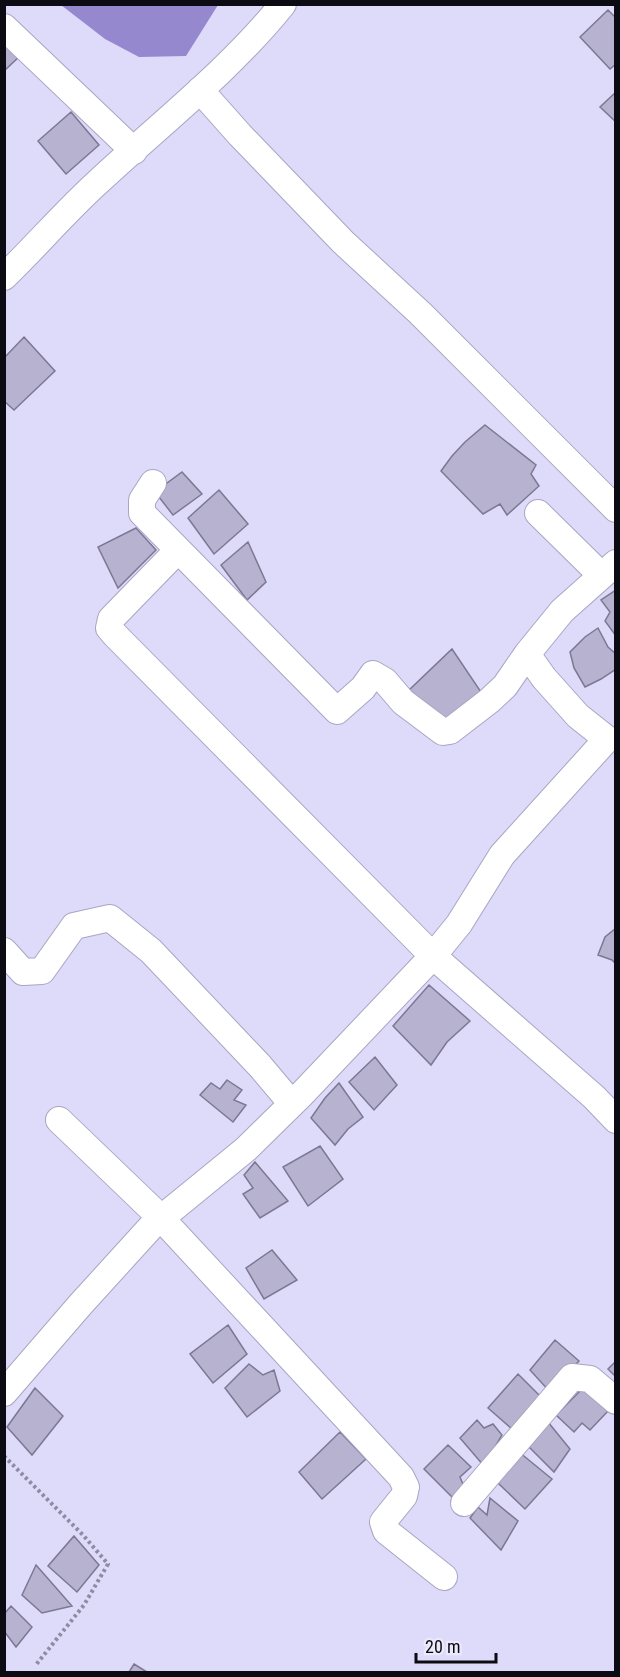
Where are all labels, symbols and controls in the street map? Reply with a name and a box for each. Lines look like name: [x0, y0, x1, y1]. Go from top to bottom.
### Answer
scale bar: [416, 1626, 496, 1664]
text: 20 m: [425, 1636, 460, 1657]

